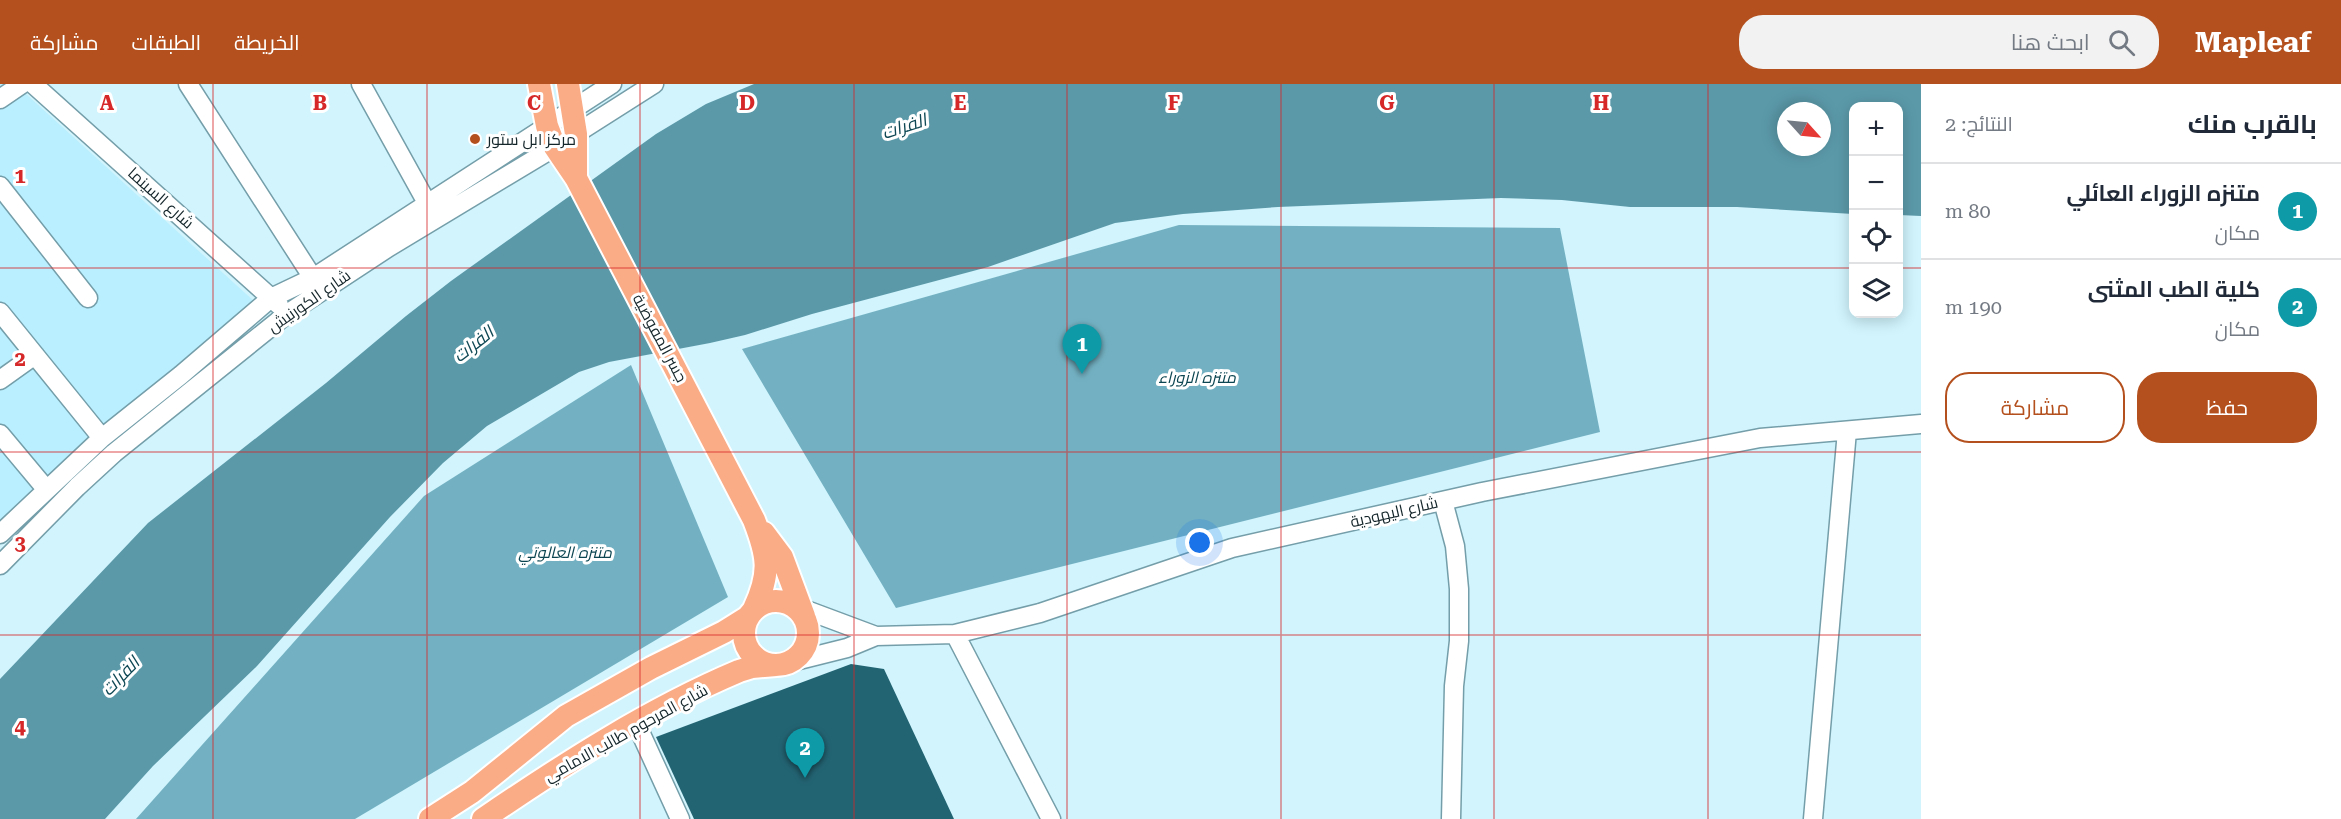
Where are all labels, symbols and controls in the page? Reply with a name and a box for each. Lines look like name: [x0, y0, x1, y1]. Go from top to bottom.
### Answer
search box: [1739, 15, 2159, 69]
icon: search: [2105, 26, 2138, 59]
text: Mapleaf: [2195, 26, 2311, 59]
text: ابحث هنا: [2011, 30, 2090, 55]
text: مشاركة: [30, 31, 99, 55]
text: الطبقات: [132, 31, 201, 55]
text: الخريطة: [234, 31, 300, 55]
text: A: [100, 91, 115, 115]
text: B: [313, 91, 327, 115]
text: C: [527, 91, 541, 115]
text: D: [739, 91, 755, 115]
text: E: [954, 91, 967, 115]
text: F: [1168, 91, 1180, 115]
text: G: [1379, 91, 1395, 115]
text: H: [1593, 91, 1609, 115]
north arrow: [1777, 102, 1831, 156]
map controls: [1849, 102, 1903, 318]
button: +: [1849, 102, 1903, 156]
water label: الفرات: [879, 108, 931, 143]
text: بالقرب منك: [2188, 109, 2317, 139]
text: النتائج: 2: [1945, 112, 2013, 136]
place label: مركز ابل ستور: [486, 130, 576, 150]
marker: مركز ابل ستور: [468, 132, 482, 146]
button: −: [1849, 156, 1903, 210]
street label: شارع السينما: [123, 163, 198, 234]
text: 1: [14, 164, 26, 188]
text: متنزه الزوراء العائلي: [2066, 181, 2260, 206]
text: 80 m: [1945, 199, 1991, 223]
text: 1: [2292, 199, 2303, 223]
button: locate: [1849, 210, 1903, 264]
text: مكان: [2215, 221, 2260, 245]
button: layers: [1849, 264, 1903, 318]
street label: شارع الكورنيش: [264, 265, 355, 338]
text: كلية الطب المثنى: [2088, 277, 2260, 302]
street label: جسر المفوضية: [629, 291, 691, 385]
text: 190 m: [1945, 295, 2002, 319]
text: 2: [2292, 295, 2303, 319]
text: مكان: [2215, 317, 2260, 341]
water label: الفرات: [449, 320, 499, 366]
pin: 1: [1062, 324, 1102, 374]
text: 2: [14, 347, 26, 371]
park label: متنزه الزوراء: [1158, 368, 1236, 387]
button: مشاركة: [1945, 372, 2125, 443]
button: حفظ: [2137, 372, 2317, 443]
street label: شارع اليهودية: [1348, 493, 1440, 533]
your location: [1185, 528, 1214, 557]
text: 3: [14, 531, 26, 555]
park label: متنزه العالوتي: [518, 543, 612, 565]
water label: الفرات: [97, 651, 145, 700]
street label: شارع المرحوم طالب الامامي: [541, 680, 713, 789]
text: 4: [14, 715, 26, 739]
pin: 2: [786, 728, 824, 778]

